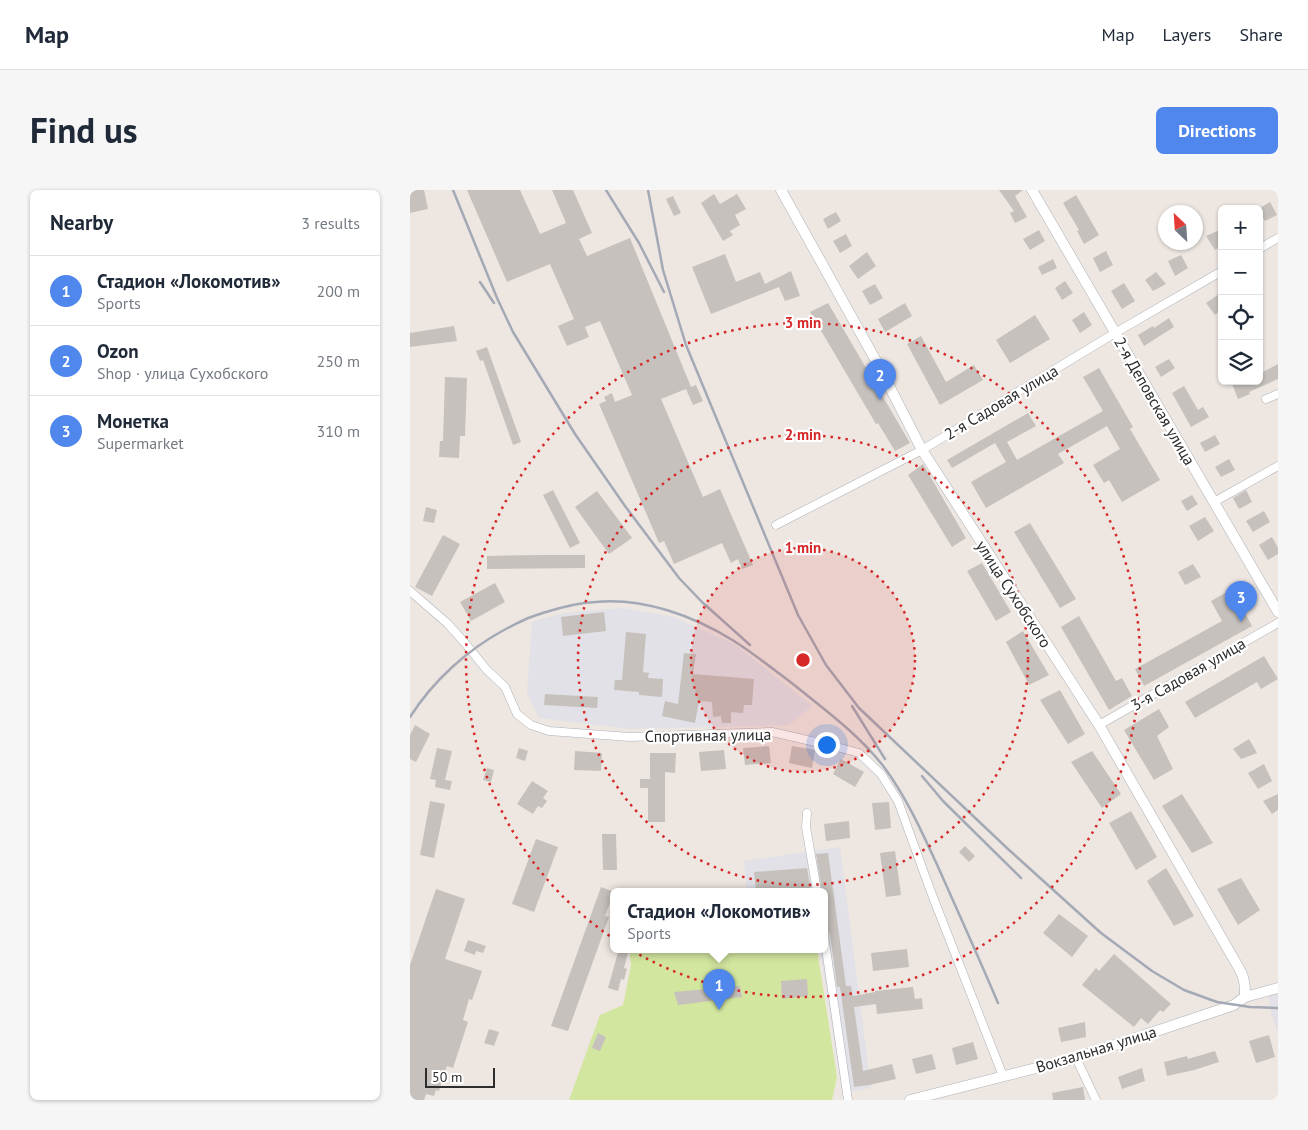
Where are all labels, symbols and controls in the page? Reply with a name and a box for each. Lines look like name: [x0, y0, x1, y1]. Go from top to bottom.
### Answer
text: Map: [25, 19, 69, 50]
text: Map: [1102, 23, 1134, 46]
text: Layers: [1162, 23, 1211, 46]
text: Share: [1239, 23, 1283, 46]
text: Find us: [30, 107, 138, 153]
button: Directions: [1156, 107, 1278, 154]
north arrow: [1158, 205, 1203, 250]
map controls: [1218, 205, 1263, 385]
button: +: [1218, 205, 1263, 250]
text: Nearby: [50, 209, 113, 236]
text: 3 results: [301, 213, 360, 233]
button: −: [1218, 250, 1263, 295]
text: Стадион «Локомотив»: [97, 269, 280, 293]
text: 1: [61, 281, 71, 301]
text: 200 m: [317, 281, 360, 301]
text: Sports: [97, 293, 141, 313]
button: locate: [1218, 295, 1263, 340]
text: 3 min: [785, 313, 821, 332]
street label: 2-я Деповская улица: [1110, 333, 1200, 469]
text: Ozon: [97, 339, 139, 363]
button: layers: [1218, 340, 1263, 385]
text: 2: [61, 351, 71, 371]
text: 250 m: [317, 351, 360, 371]
pin: 2: [864, 359, 896, 400]
street label: 2-я Садовая улица: [940, 360, 1062, 444]
text: Shop · улица Сухобского: [97, 363, 268, 383]
text: Монетка: [97, 409, 169, 433]
text: 3: [61, 421, 71, 441]
text: 310 m: [317, 421, 360, 441]
text: 2 min: [785, 425, 821, 444]
text: Supermarket: [97, 433, 184, 453]
street label: улица Сухобского: [972, 537, 1056, 651]
text: 1 min: [785, 538, 821, 557]
pin: 3: [1225, 581, 1257, 622]
street label: 3-я Садовая улица: [1127, 633, 1249, 715]
centre of rings: [794, 651, 812, 669]
street label: Спортивная улица: [644, 724, 772, 746]
your location: [814, 732, 840, 758]
popup: [610, 888, 828, 953]
text: Стадион «Локомотив»: [627, 899, 811, 923]
text: Sports: [627, 923, 671, 943]
pin: 1: [703, 969, 735, 1010]
street label: Вокзальная улица: [1033, 1021, 1159, 1077]
scale bar: [425, 1065, 495, 1088]
text: 50 m: [432, 1068, 462, 1086]

